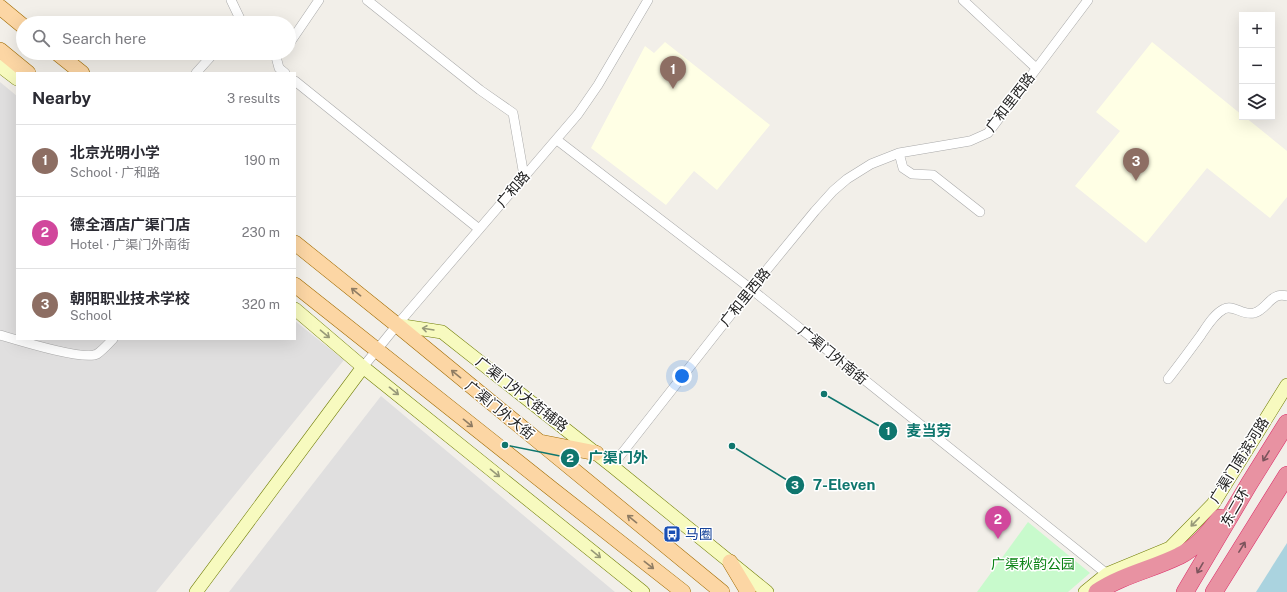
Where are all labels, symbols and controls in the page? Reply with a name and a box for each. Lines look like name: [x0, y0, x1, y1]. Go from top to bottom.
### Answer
map controls: [1239, 12, 1275, 120]
button: +: [1239, 12, 1275, 48]
search box: [16, 16, 296, 60]
icon: search: [30, 27, 52, 49]
text: Search here: [62, 30, 146, 47]
button: −: [1239, 48, 1275, 84]
pin: 1: [660, 56, 686, 89]
street label: 广和里西路: [982, 69, 1038, 135]
button: layers: [1239, 84, 1275, 120]
text: Nearby: [32, 88, 91, 108]
text: 3 results: [227, 91, 280, 106]
text: 北京光明小学: [70, 144, 160, 161]
pin: 3: [1123, 148, 1149, 181]
text: 1: [42, 153, 48, 168]
text: 190 m: [244, 153, 280, 168]
text: School · 广和路: [70, 165, 160, 180]
street label: 广和路: [493, 168, 533, 210]
text: 德全酒店广渠门店: [70, 216, 190, 233]
text: 2: [41, 225, 49, 240]
text: 230 m: [242, 225, 280, 240]
text: Hotel · 广渠门外南街: [70, 237, 190, 252]
street label: 广和里西路: [717, 265, 773, 329]
one-way arrow: [350, 287, 361, 296]
text: 朝阳职业技术学校: [70, 290, 190, 307]
text: 3: [41, 297, 49, 312]
text: 320 m: [242, 297, 280, 312]
text: School: [70, 308, 112, 323]
street label: 广渠门外南街: [795, 322, 871, 388]
one-way arrow: [422, 325, 435, 333]
one-way arrow: [320, 330, 330, 339]
street label: 广渠门外大街辅路: [473, 353, 571, 435]
your location: [672, 366, 692, 386]
one-way arrow: [451, 369, 462, 378]
street label: 广渠门外大街: [462, 377, 538, 443]
one-way arrow: [388, 387, 399, 395]
street label: 广渠门南滨河路: [1206, 414, 1272, 506]
callout: 麦当劳: [878, 417, 959, 444]
one-way arrow: [462, 418, 473, 427]
text: 麦当劳: [906, 422, 952, 439]
text: 1: [885, 424, 891, 438]
callout: 广渠门外: [560, 445, 656, 472]
text: 广渠门外: [588, 449, 648, 466]
one-way arrow: [1262, 450, 1270, 462]
text: 2: [566, 451, 574, 465]
one-way arrow: [489, 468, 500, 477]
callout: 7-Eleven: [785, 472, 883, 499]
text: 7-Eleven: [813, 476, 875, 493]
text: 3: [791, 478, 799, 492]
street label: 东二环: [1218, 485, 1252, 529]
pin: 2: [985, 506, 1011, 539]
one-way arrow: [627, 514, 638, 523]
one-way arrow: [1191, 517, 1200, 527]
bus stop icon: 马圈: [662, 524, 682, 544]
place label: 马圈: [685, 526, 713, 542]
one-way arrow: [1238, 541, 1246, 553]
one-way arrow: [591, 550, 602, 559]
park label: 广渠秋韵公园: [991, 556, 1075, 572]
one-way arrow: [643, 561, 654, 569]
one-way arrow: [1195, 562, 1203, 574]

